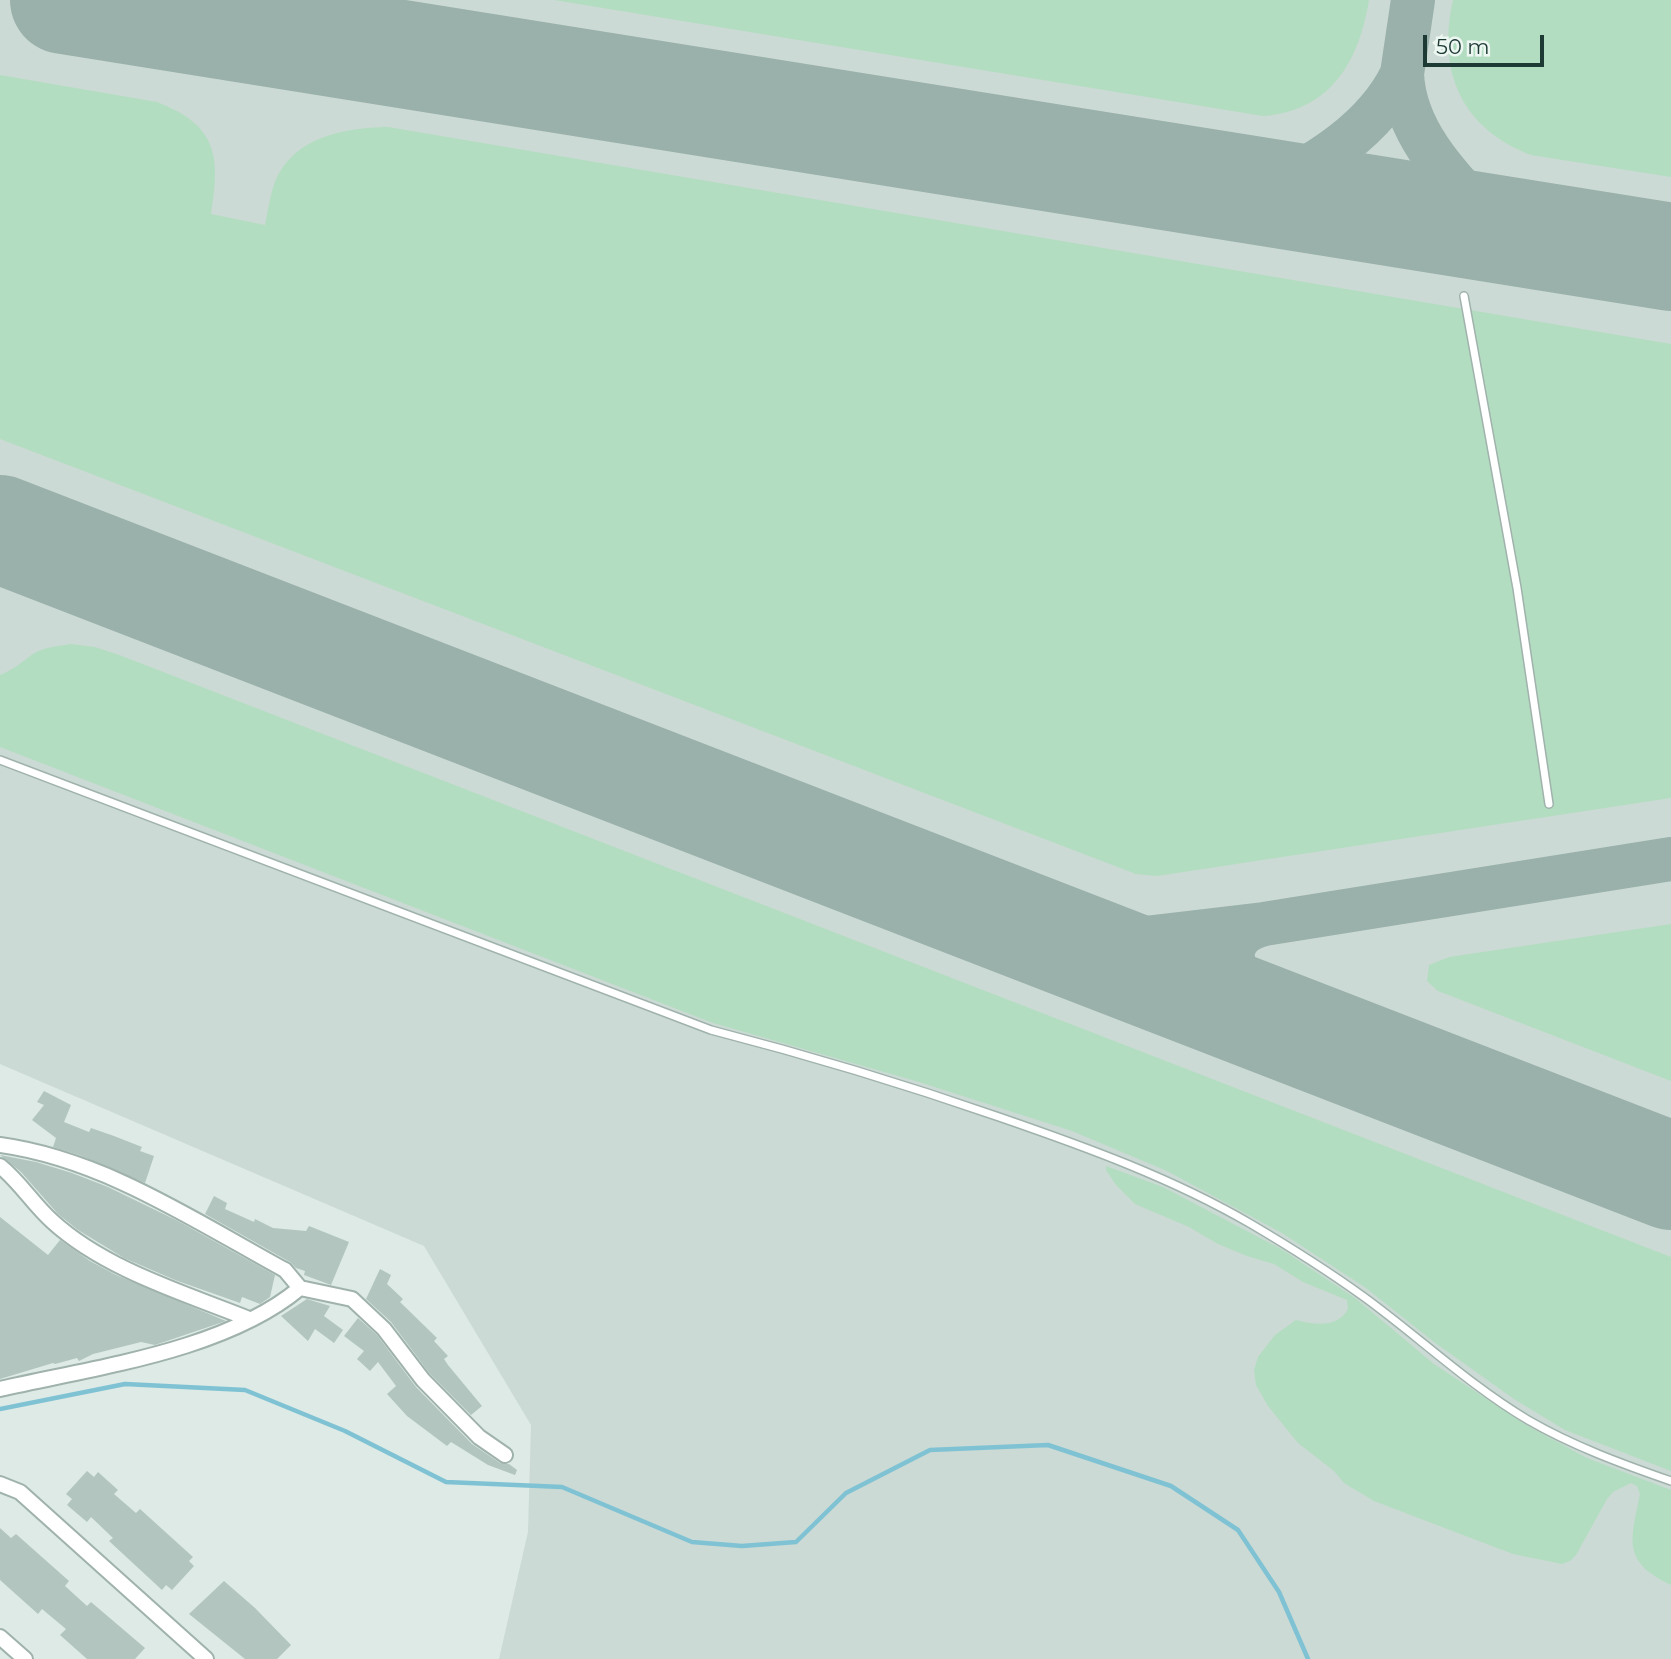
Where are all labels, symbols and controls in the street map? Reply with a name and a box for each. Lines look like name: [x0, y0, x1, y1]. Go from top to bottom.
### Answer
scale bar: [1426, 21, 1547, 65]
text: 50 m: [1436, 34, 1490, 59]

